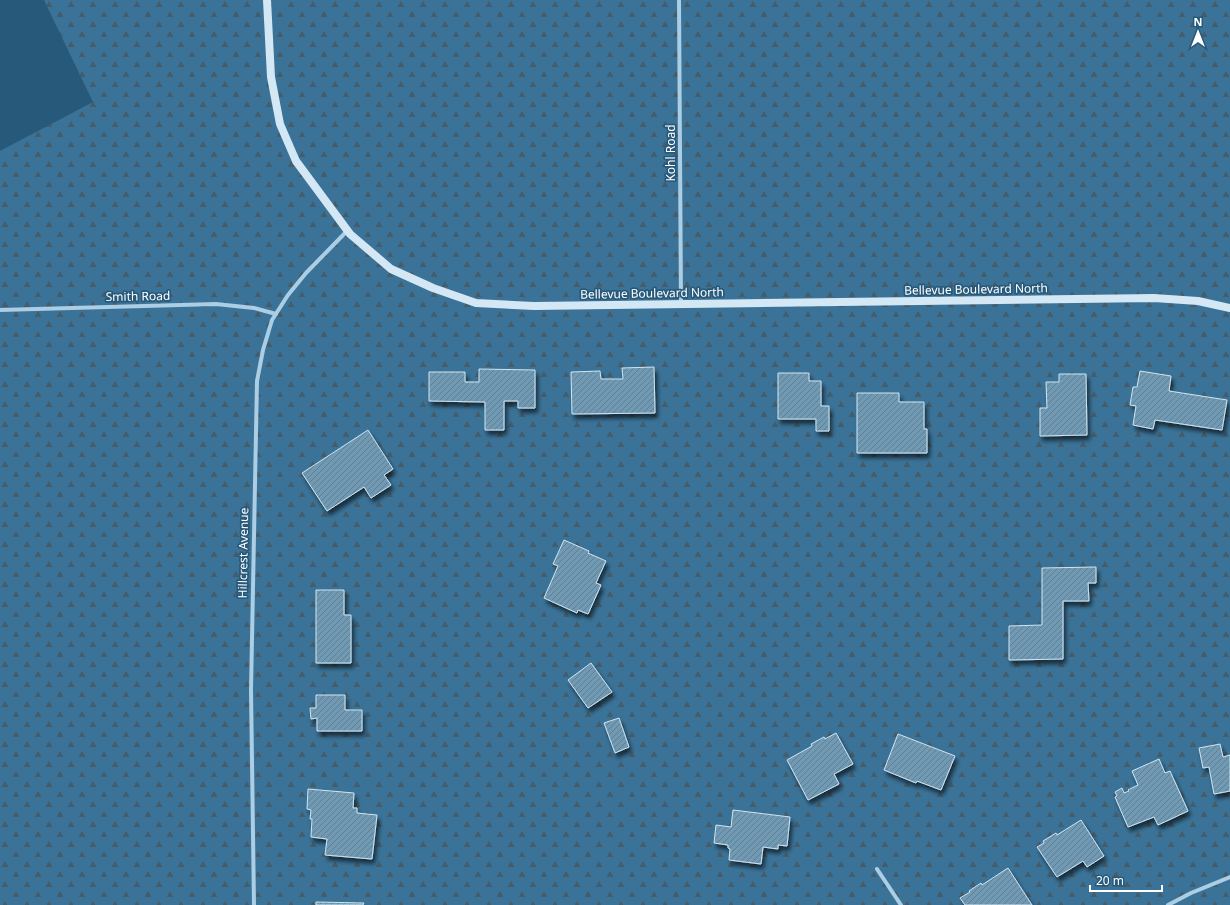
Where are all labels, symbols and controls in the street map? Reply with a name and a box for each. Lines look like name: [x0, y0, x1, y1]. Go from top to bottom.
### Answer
north arrow: [1178, 12, 1218, 52]
text: N: [1194, 14, 1202, 29]
street label: Kohl Road: [662, 124, 679, 182]
street label: Bellevue Boulevard North: [904, 279, 1048, 299]
street label: Bellevue Boulevard North: [580, 283, 724, 303]
street label: Smith Road: [106, 287, 170, 305]
street label: Hillcrest Avenue: [234, 507, 252, 599]
scale bar: [1090, 867, 1162, 893]
text: 20 m: [1096, 872, 1124, 889]

